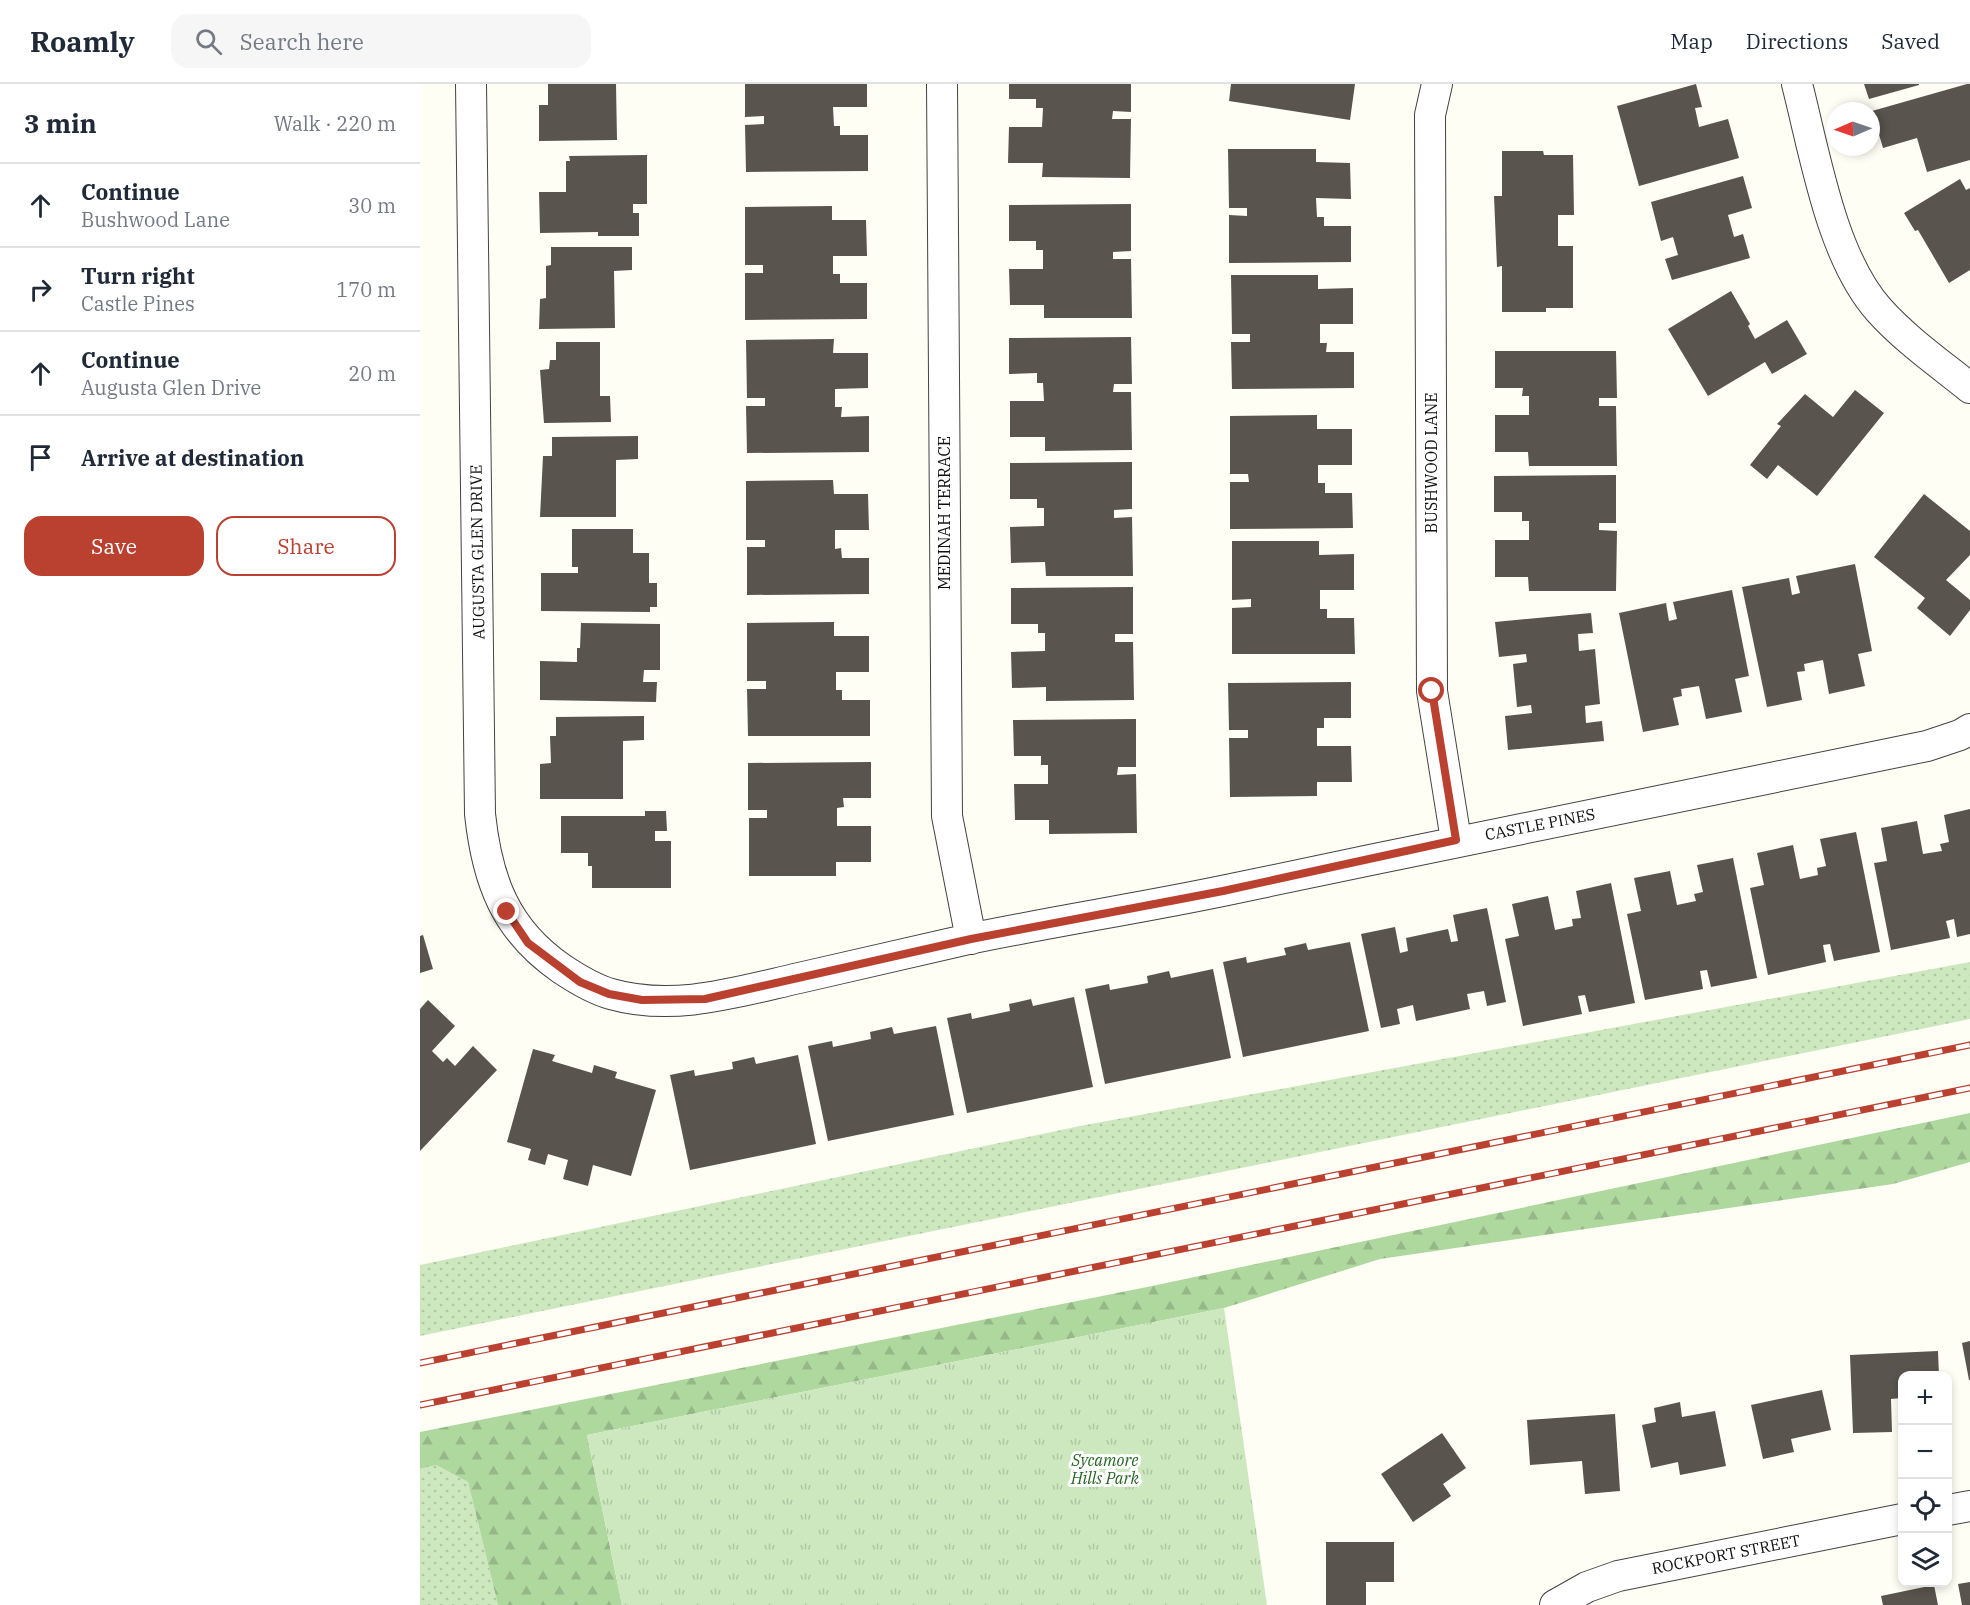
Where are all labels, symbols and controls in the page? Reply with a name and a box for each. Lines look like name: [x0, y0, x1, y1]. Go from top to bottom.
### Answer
search box: [171, 14, 591, 68]
text: Roamly: [30, 23, 135, 60]
icon: search: [192, 25, 225, 58]
text: Search here: [240, 27, 364, 56]
text: Map: [1670, 27, 1713, 55]
text: Directions: [1746, 27, 1848, 55]
text: Saved: [1881, 27, 1940, 55]
north arrow: [1826, 102, 1880, 156]
text: 3 min: [24, 106, 97, 140]
text: Walk · 220 m: [274, 110, 396, 137]
text: Continue: [81, 177, 180, 206]
icon: ahead: [24, 189, 57, 222]
text: 30 m: [348, 192, 396, 219]
text: Bushwood Lane: [81, 206, 230, 233]
text: Turn right: [81, 261, 195, 290]
icon: right: [24, 273, 57, 306]
text: 170 m: [336, 276, 396, 303]
text: Castle Pines: [81, 290, 195, 317]
text: Continue: [81, 345, 180, 374]
icon: ahead: [24, 357, 57, 390]
text: 20 m: [348, 360, 396, 387]
text: Augusta Glen Drive: [81, 374, 261, 401]
street label: BUSHWOOD LANE: [1421, 392, 1441, 534]
street label: MEDINAH TERRACE: [934, 436, 954, 590]
icon: arrive: [24, 441, 57, 474]
text: Arrive at destination: [81, 443, 304, 472]
street label: AUGUSTA GLEN DRIVE: [465, 464, 489, 640]
button: Save: [24, 516, 204, 576]
button: Share: [216, 516, 396, 576]
route start: [1418, 677, 1444, 703]
street label: CASTLE PINES: [1483, 804, 1597, 844]
route end: [493, 898, 519, 924]
map controls: [1898, 1371, 1952, 1587]
button: +: [1898, 1371, 1952, 1425]
button: −: [1898, 1425, 1952, 1479]
park label: Sycamore Hills Park: [1070, 1450, 1140, 1488]
button: locate: [1898, 1479, 1952, 1533]
street label: ROCKPORT STREET: [1650, 1530, 1802, 1578]
button: layers: [1898, 1533, 1952, 1587]

